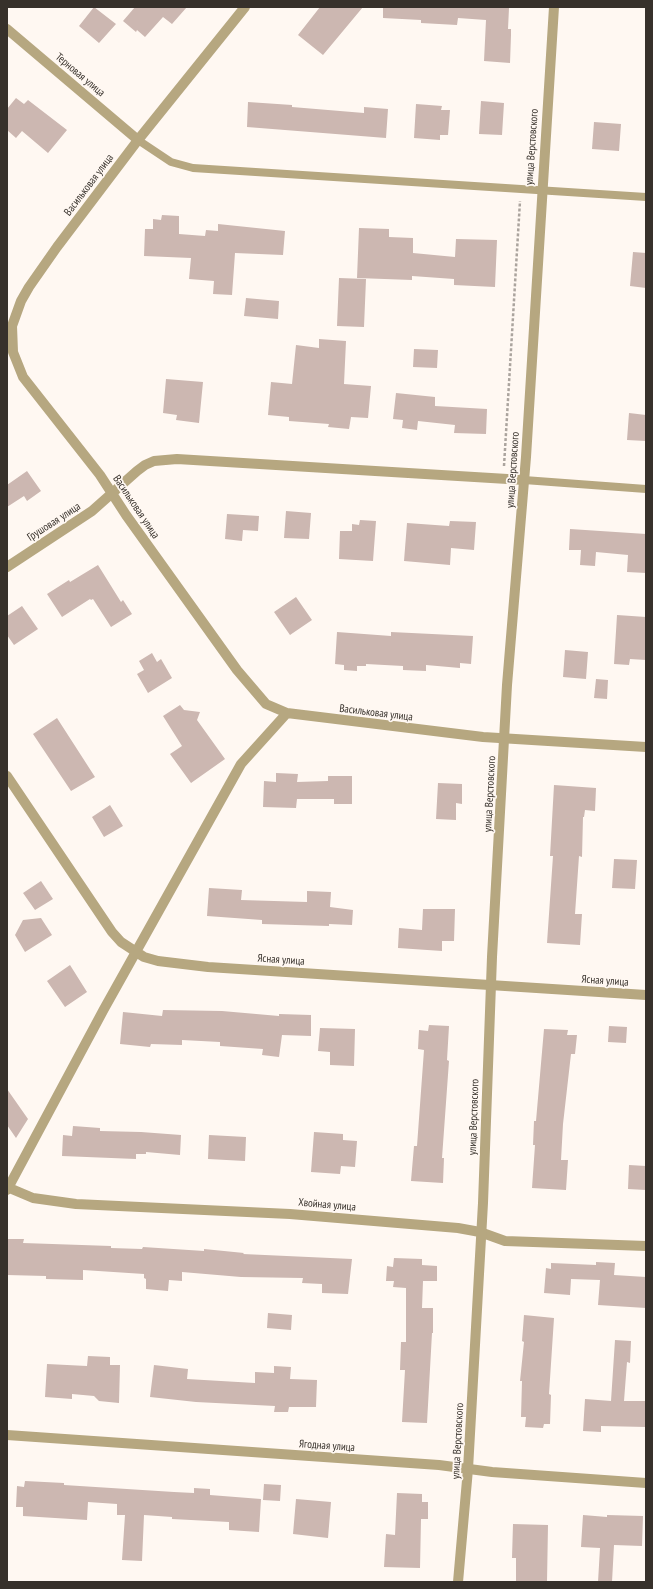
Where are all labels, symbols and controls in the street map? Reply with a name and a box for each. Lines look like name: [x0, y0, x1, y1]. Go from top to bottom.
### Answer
street label: Терновая улица: [53, 50, 107, 100]
street label: улица Верстовского: [523, 108, 541, 186]
street label: Васильковая улица: [62, 152, 116, 218]
street label: улица Верстовского: [504, 431, 522, 509]
street label: Васильковая улица: [110, 473, 162, 541]
street label: Грушовая улица: [25, 500, 83, 544]
street label: Васильковая улица: [339, 702, 413, 724]
street label: улица Верстовского: [481, 755, 499, 833]
street label: Ясная улица: [257, 952, 305, 968]
street label: Ясная улица: [581, 973, 629, 989]
street label: улица Верстовского: [466, 1079, 482, 1155]
street label: Хвойная улица: [298, 1196, 356, 1214]
street label: улица Верстовского: [449, 1402, 467, 1480]
street label: Ягодная улица: [299, 1437, 355, 1455]

